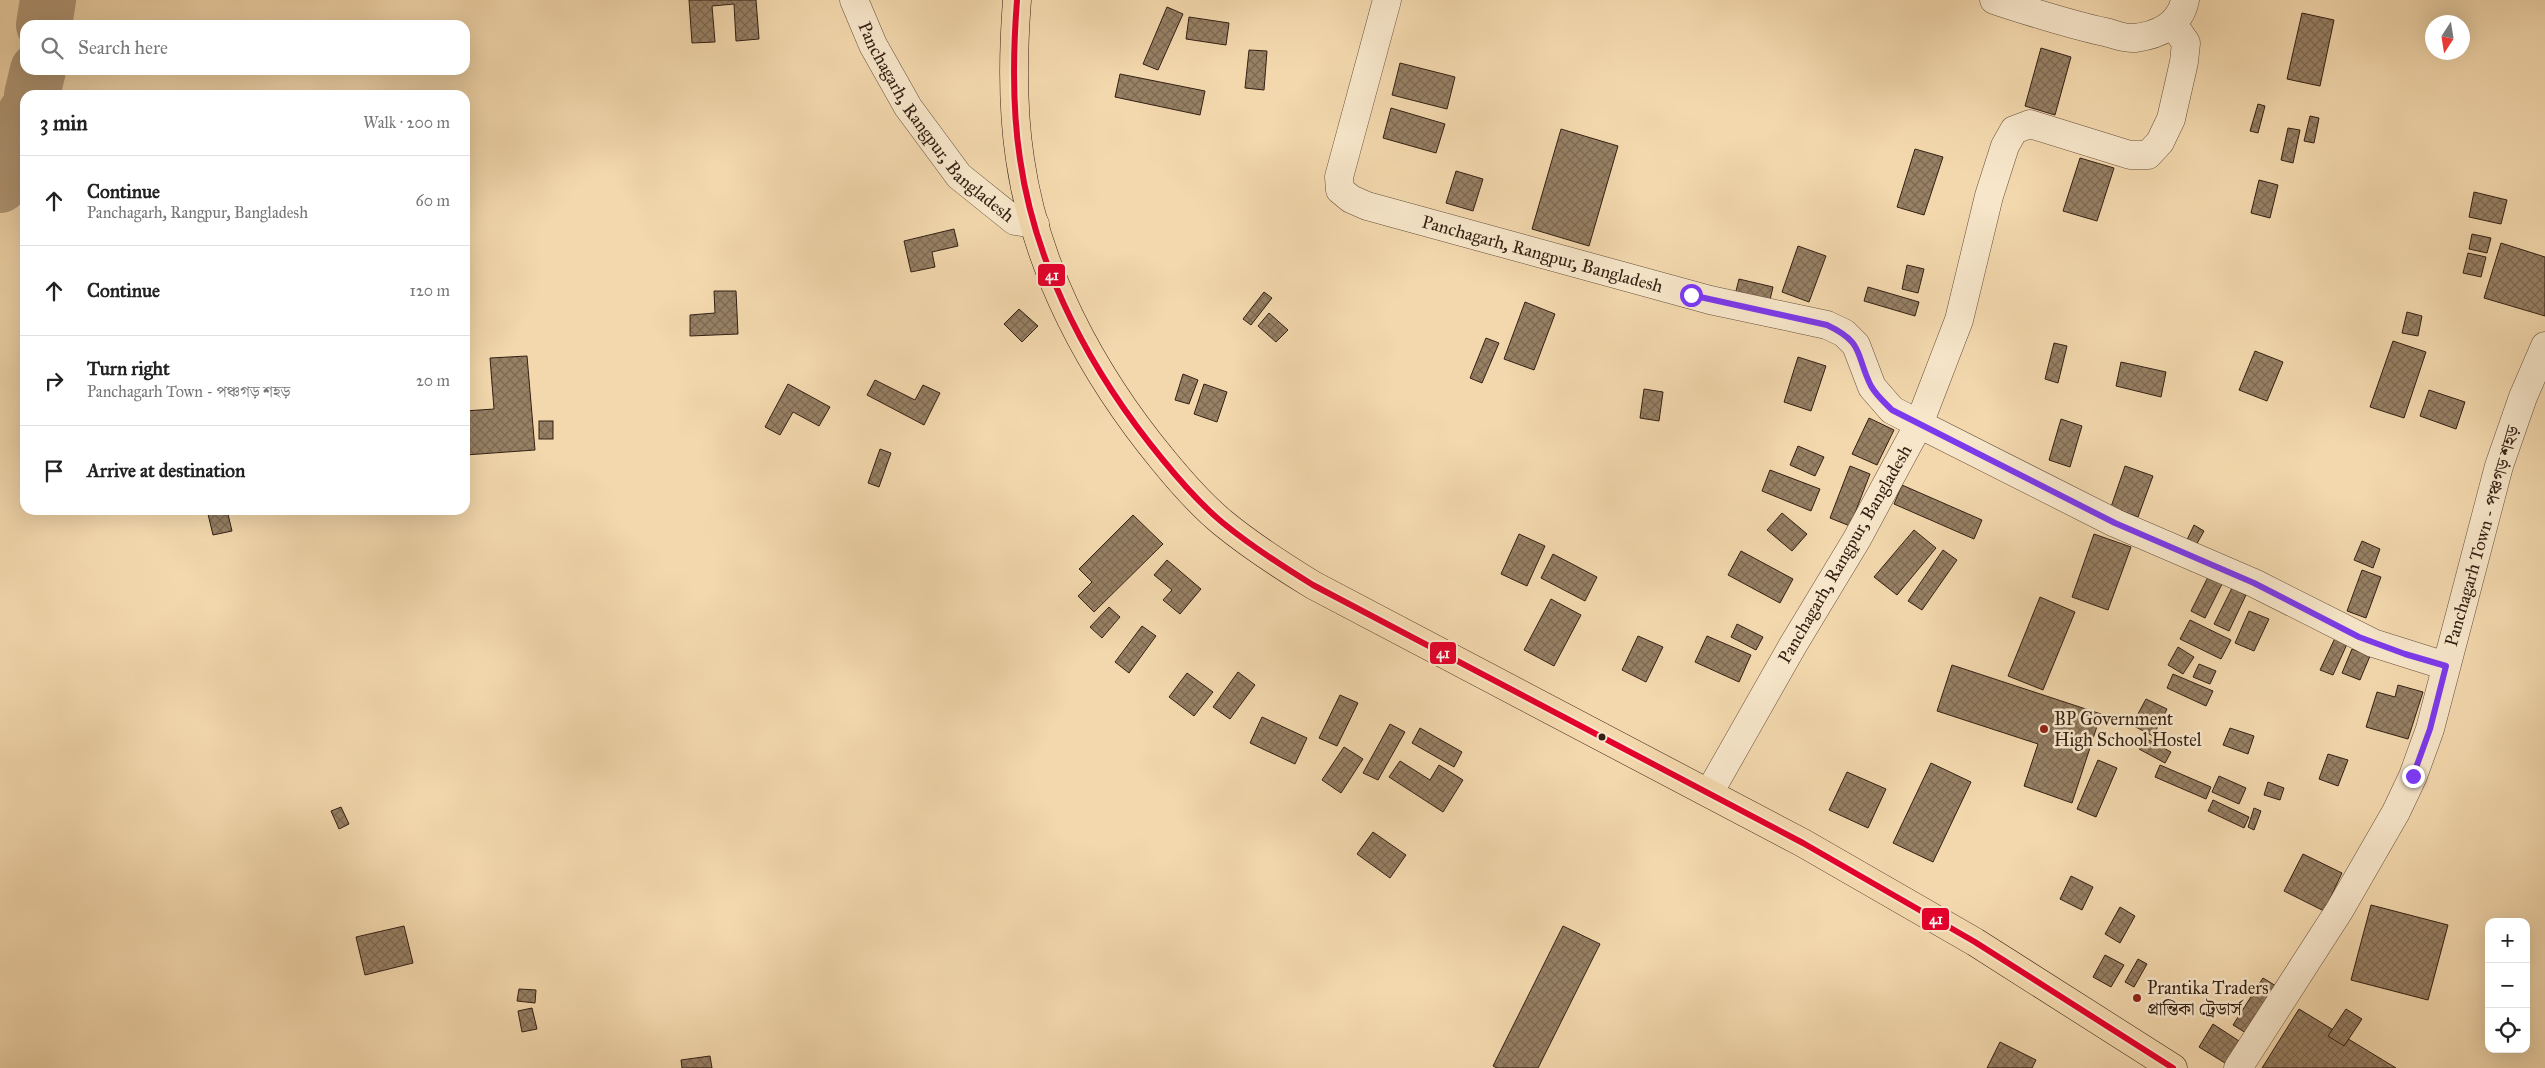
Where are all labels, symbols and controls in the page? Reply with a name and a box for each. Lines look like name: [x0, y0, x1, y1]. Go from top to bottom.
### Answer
north arrow: [2425, 15, 2470, 60]
street label: Panchagarh, Rangpur, Bangladesh: [853, 18, 1019, 227]
search box: [20, 20, 470, 75]
icon: search: [38, 34, 66, 62]
text: Search here: [78, 36, 168, 59]
text: 3 min: [40, 110, 88, 136]
text: Walk · 200 m: [363, 113, 450, 132]
text: Continue: [87, 180, 160, 203]
icon: ahead: [40, 187, 68, 215]
text: 60 m: [416, 191, 450, 210]
text: Panchagarh, Rangpur, Bangladesh: [87, 203, 308, 222]
street label: Panchagarh, Rangpur, Bangladesh: [1419, 211, 1665, 298]
line badge: 41: [1037, 263, 1066, 287]
text: 41: [1045, 267, 1059, 285]
icon: ahead: [40, 277, 68, 305]
text: Continue: [87, 279, 160, 302]
text: 120 m: [410, 281, 450, 300]
route start: [1680, 284, 1703, 307]
text: Turn right: [87, 357, 170, 380]
icon: right: [40, 367, 68, 395]
text: 20 m: [416, 371, 450, 390]
text: Panchagarh Town - পঞ্চগড় শহড়: [87, 382, 290, 401]
street label: Panchagarh Town - পঞ্চগড় শহড়: [2440, 422, 2525, 649]
street label: Panchagarh, Rangpur, Bangladesh: [1773, 441, 1918, 668]
icon: arrive: [40, 457, 68, 485]
text: Arrive at destination: [87, 459, 245, 482]
line badge: 41: [1429, 641, 1457, 665]
text: 41: [1436, 645, 1450, 663]
place label: BP Government High School Hostel: [2054, 708, 2202, 752]
marker: BP Government High School Hostel: [2038, 723, 2050, 735]
unlabelled marker: [1597, 732, 1607, 742]
route end: [2402, 765, 2425, 788]
line badge: 41: [1921, 907, 1950, 931]
text: 41: [1929, 911, 1943, 929]
map controls: [2485, 918, 2530, 1053]
button: +: [2485, 918, 2530, 963]
button: −: [2485, 963, 2530, 1008]
place label: Prantika Traders প্রান্তিকা ট্রেডার্স: [2147, 977, 2268, 1020]
marker: Prantika Traders প্রান্তিকা ট্রেডার্স: [2131, 992, 2143, 1004]
button: locate: [2485, 1008, 2530, 1053]

